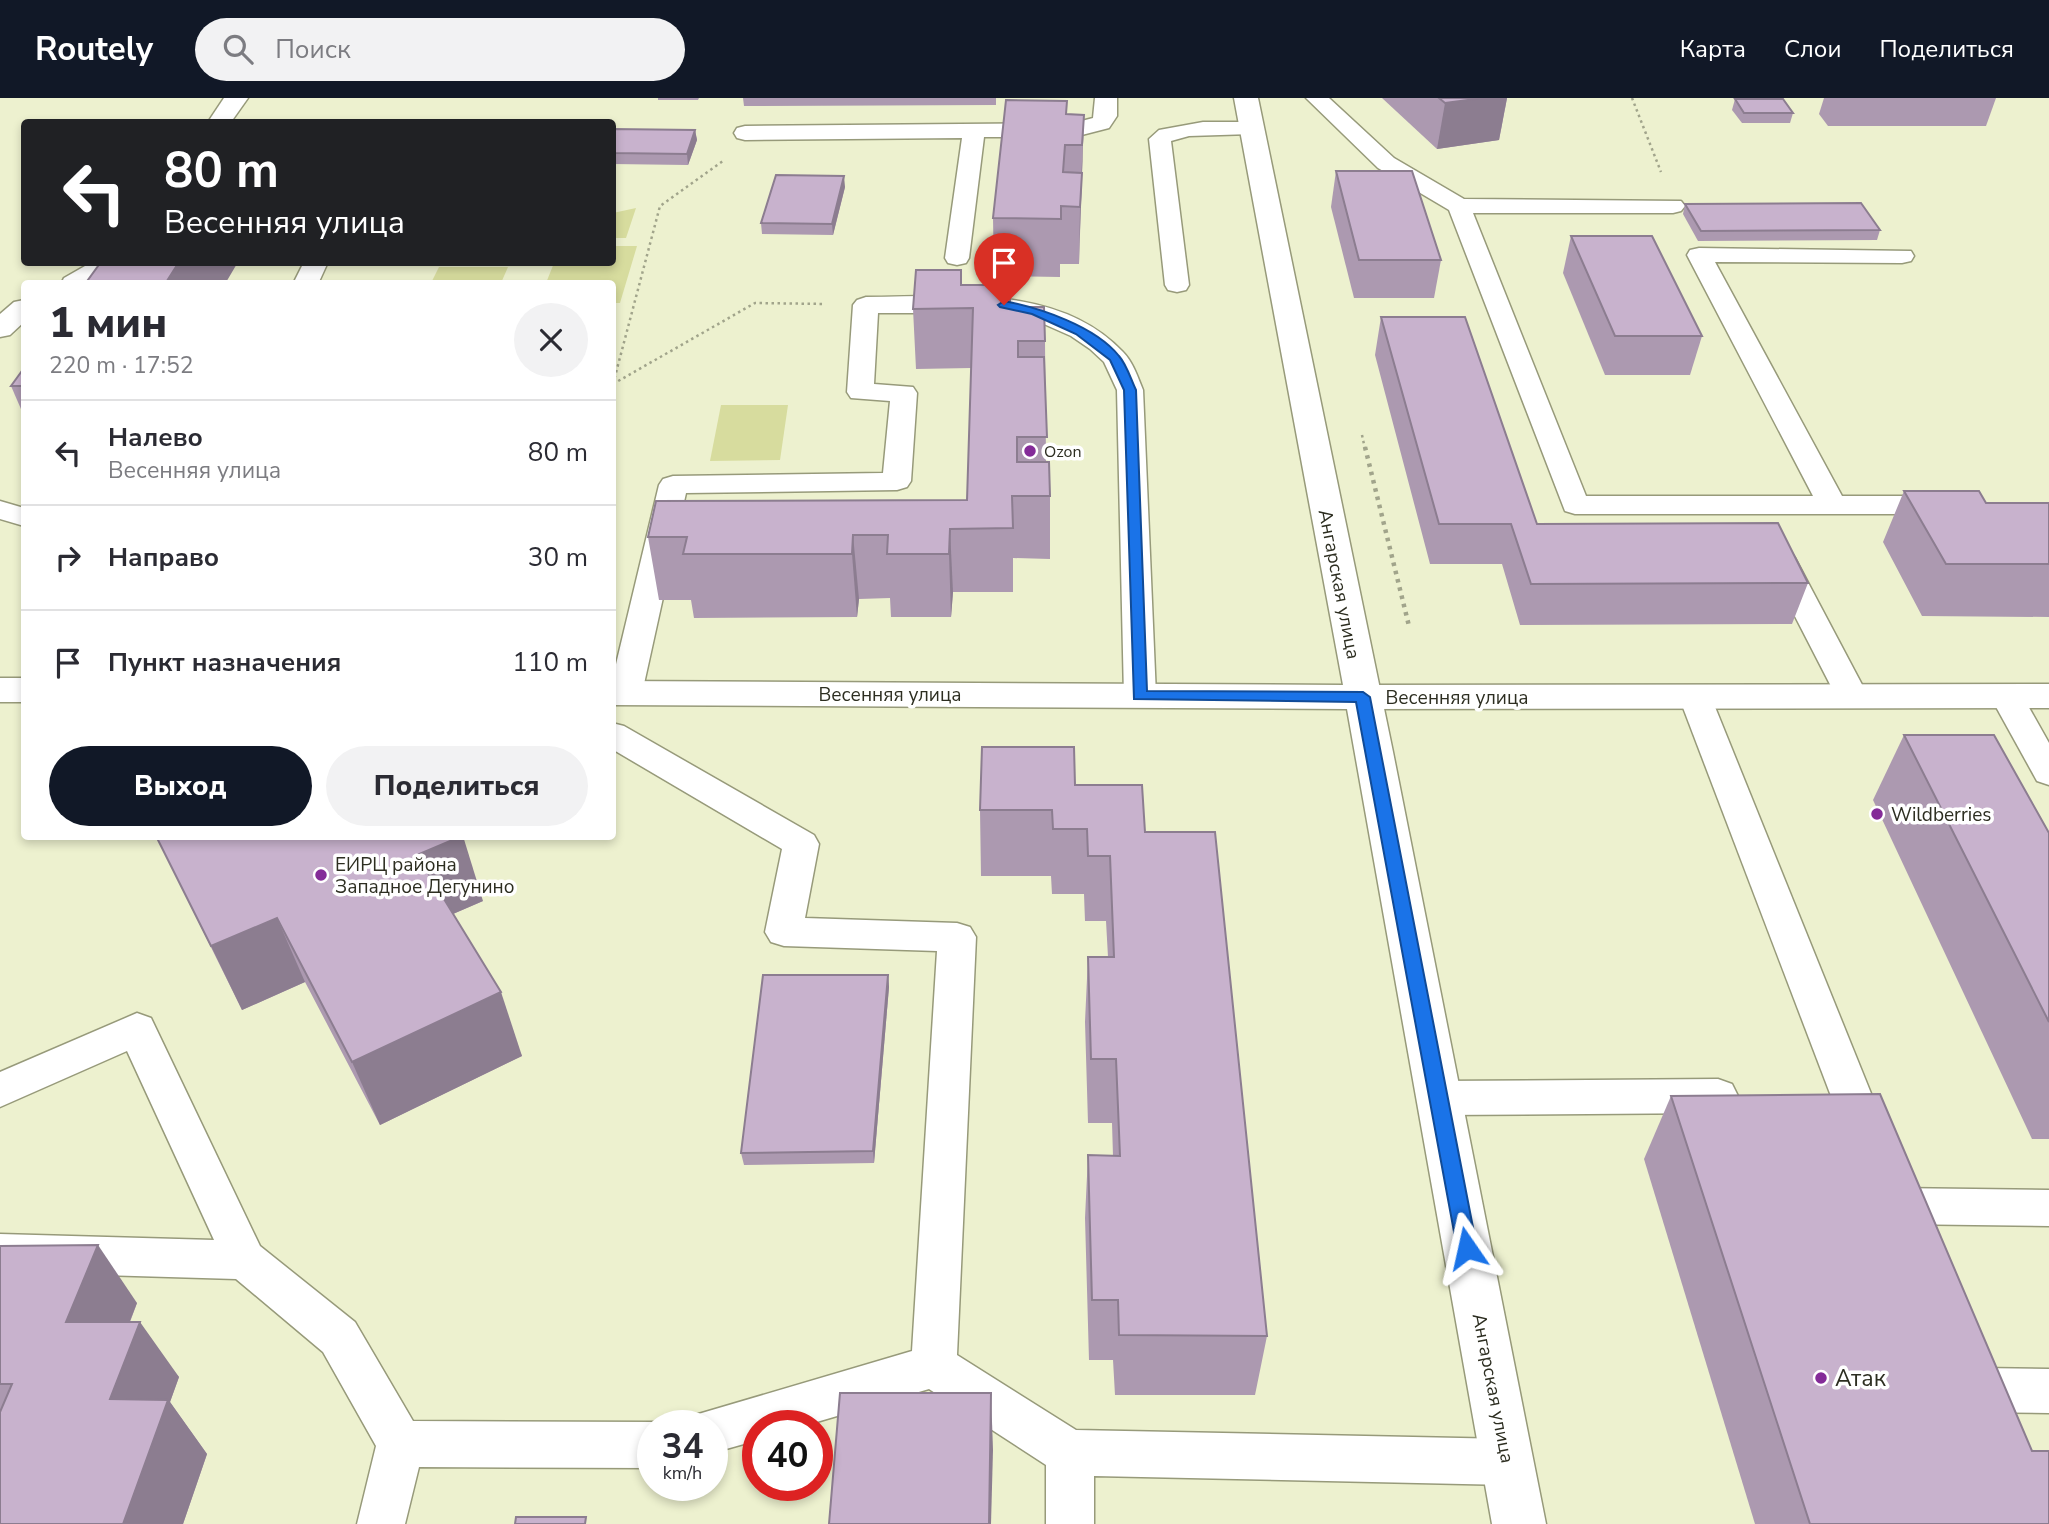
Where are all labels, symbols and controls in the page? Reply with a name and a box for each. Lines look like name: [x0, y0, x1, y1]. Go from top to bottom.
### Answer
search box: [195, 18, 685, 81]
text: Routely: [35, 27, 153, 72]
icon: search: [219, 30, 257, 68]
text: Поиск: [275, 32, 351, 67]
text: Карта: [1680, 33, 1746, 65]
text: Слои: [1784, 33, 1841, 65]
text: Поделиться: [1879, 33, 2014, 65]
text: 80 m: [164, 137, 279, 204]
icon: left: [49, 147, 140, 238]
text: Весенняя улица: [164, 201, 405, 244]
pin: [974, 233, 1034, 305]
icon: arrive: [985, 244, 1023, 282]
text: 1 мин: [49, 295, 167, 352]
button: close: [514, 303, 588, 377]
text: 220 m · 17:52: [49, 350, 194, 381]
text: Налево: [108, 420, 203, 455]
icon: left: [49, 434, 87, 472]
text: 80 m: [528, 435, 588, 470]
place label: Ozon: [1044, 441, 1082, 463]
marker: Ozon: [1022, 443, 1038, 459]
text: Весенняя улица: [108, 455, 281, 486]
street label: Ангарская улица: [1312, 507, 1366, 661]
icon: right: [49, 539, 87, 577]
text: Направо: [108, 540, 219, 575]
text: 30 m: [528, 540, 588, 575]
icon: arrive: [49, 644, 87, 682]
text: Пункт назначения: [108, 645, 341, 680]
text: 110 m: [512, 645, 588, 680]
street label: Весенняя улица: [818, 682, 962, 708]
street label: Весенняя улица: [1385, 685, 1529, 711]
button: Выход: [49, 746, 312, 826]
button: Поделиться: [326, 746, 588, 826]
place label: Wildberries: [1891, 802, 1991, 828]
marker: Wildberries: [1869, 806, 1885, 822]
place label: ЕИРЦ района Западное Дегунино: [335, 852, 515, 900]
marker: ЕИРЦ района Западное Дегунино: [313, 867, 329, 883]
position arrow: [1430, 1211, 1504, 1285]
street label: Ангарская улица: [1466, 1311, 1520, 1465]
place label: Атак: [1835, 1363, 1887, 1394]
marker: Атак: [1813, 1370, 1829, 1386]
speed limit sign: 40: [742, 1410, 833, 1501]
text: 34: [661, 1423, 704, 1470]
text: km/h: [663, 1461, 702, 1485]

